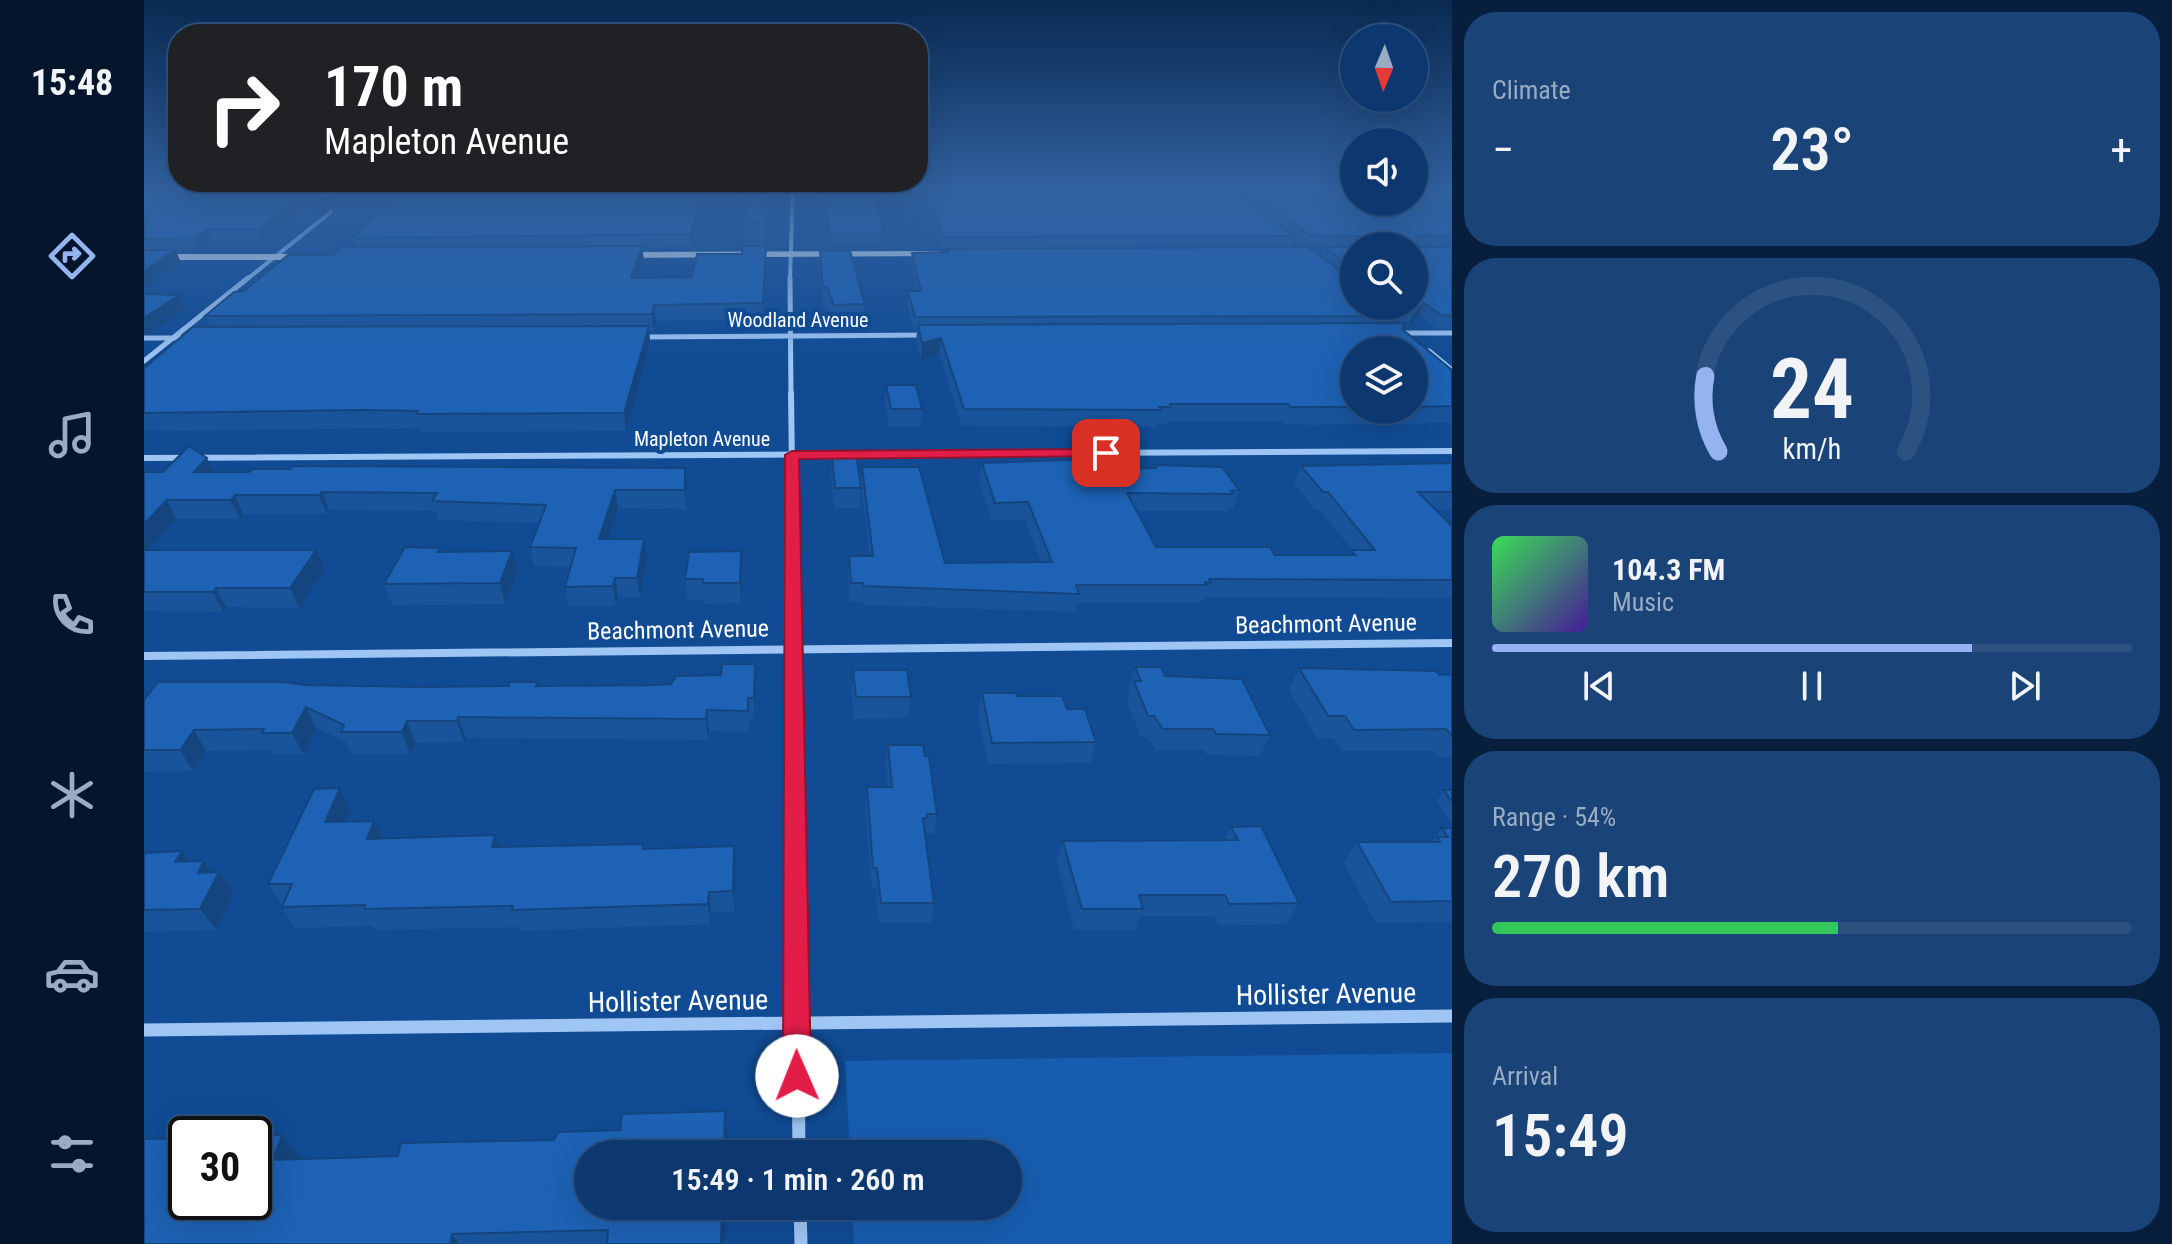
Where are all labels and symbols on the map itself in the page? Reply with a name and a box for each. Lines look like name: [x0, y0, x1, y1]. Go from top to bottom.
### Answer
north arrow: [1340, 24, 1428, 112]
street label: Woodland Avenue: [728, 308, 868, 332]
pin: [1072, 419, 1140, 487]
street label: Mapleton Avenue: [634, 427, 770, 451]
street label: Beachmont Avenue: [1235, 608, 1417, 640]
street label: Beachmont Avenue: [587, 614, 769, 646]
street label: Hollister Avenue: [1235, 976, 1417, 1012]
street label: Hollister Avenue: [587, 983, 769, 1019]
position arrow: [755, 1034, 839, 1118]
speed limit sign: 30: [168, 1116, 272, 1220]

